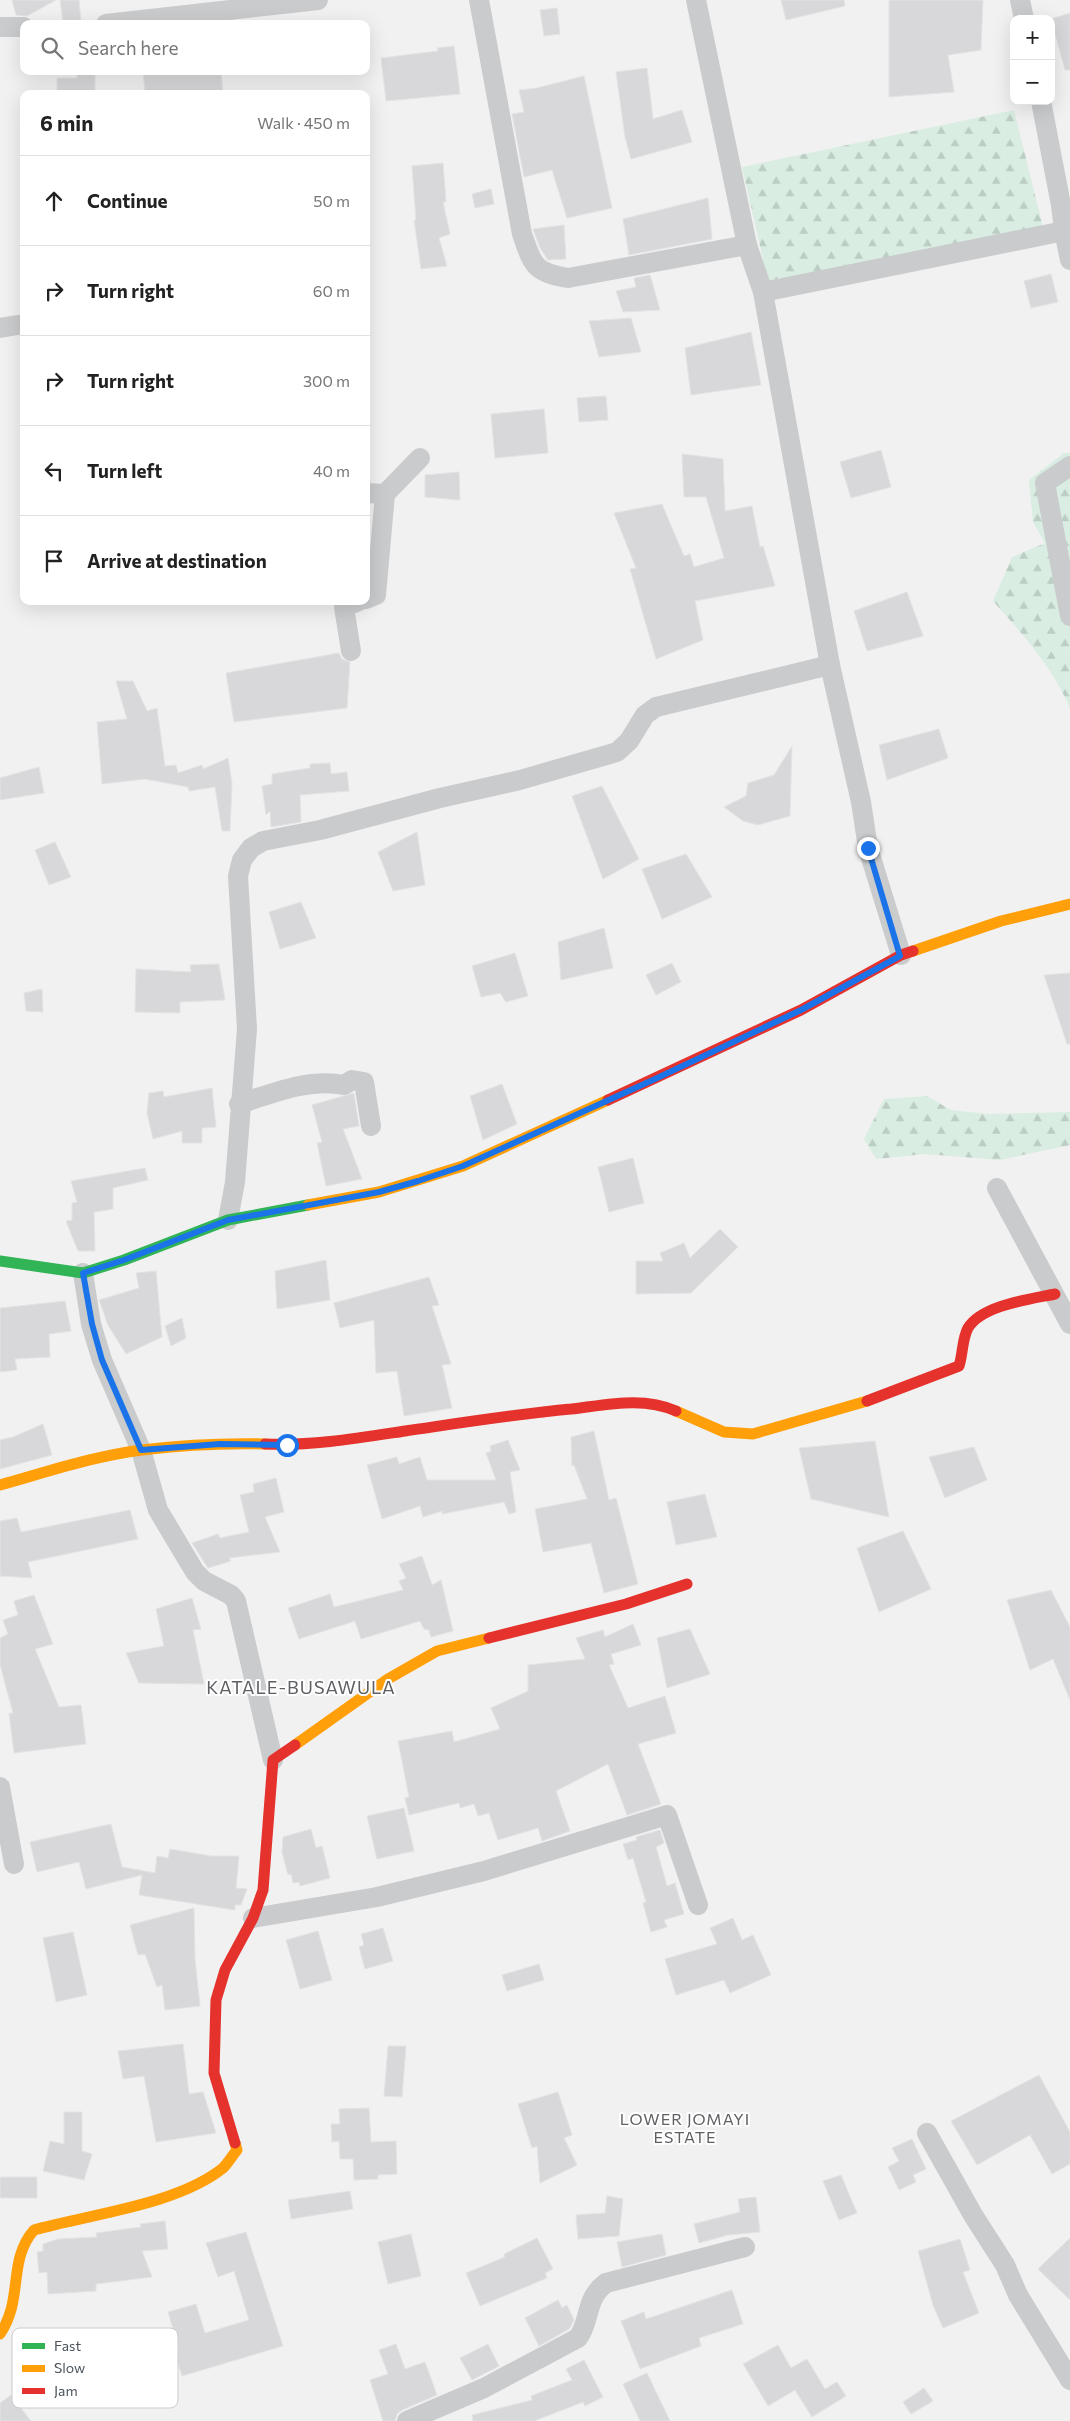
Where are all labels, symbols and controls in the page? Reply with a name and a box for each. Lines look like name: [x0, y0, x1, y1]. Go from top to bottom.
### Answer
map controls: [1010, 15, 1055, 105]
button: +: [1010, 15, 1055, 60]
search box: [20, 20, 370, 75]
icon: search: [38, 34, 66, 62]
text: Search here: [78, 36, 178, 59]
button: −: [1010, 60, 1055, 105]
text: 6 min: [40, 110, 93, 135]
text: Walk · 450 m: [257, 113, 350, 132]
icon: ahead: [40, 187, 68, 215]
text: Continue: [87, 189, 167, 212]
text: 50 m: [313, 191, 350, 210]
icon: right: [40, 277, 68, 305]
text: Turn right: [87, 279, 174, 302]
text: 60 m: [313, 281, 350, 300]
icon: right: [40, 367, 68, 395]
text: Turn right: [87, 369, 174, 392]
text: 300 m: [303, 371, 350, 390]
icon: left: [40, 457, 68, 485]
text: Turn left: [87, 459, 162, 482]
text: 40 m: [313, 461, 350, 480]
icon: arrive: [40, 547, 68, 575]
text: Arrive at destination: [87, 549, 267, 572]
route end: [857, 837, 880, 860]
route start: [276, 1434, 299, 1457]
district label: KATALE-BUSAWULA: [206, 1676, 396, 1698]
district label: LOWER JOMAYI ESTATE: [620, 2109, 750, 2146]
legend: [12, 2328, 178, 2408]
text: Fast: [54, 2337, 81, 2354]
text: Slow: [54, 2359, 85, 2376]
text: Jam: [54, 2382, 78, 2399]

